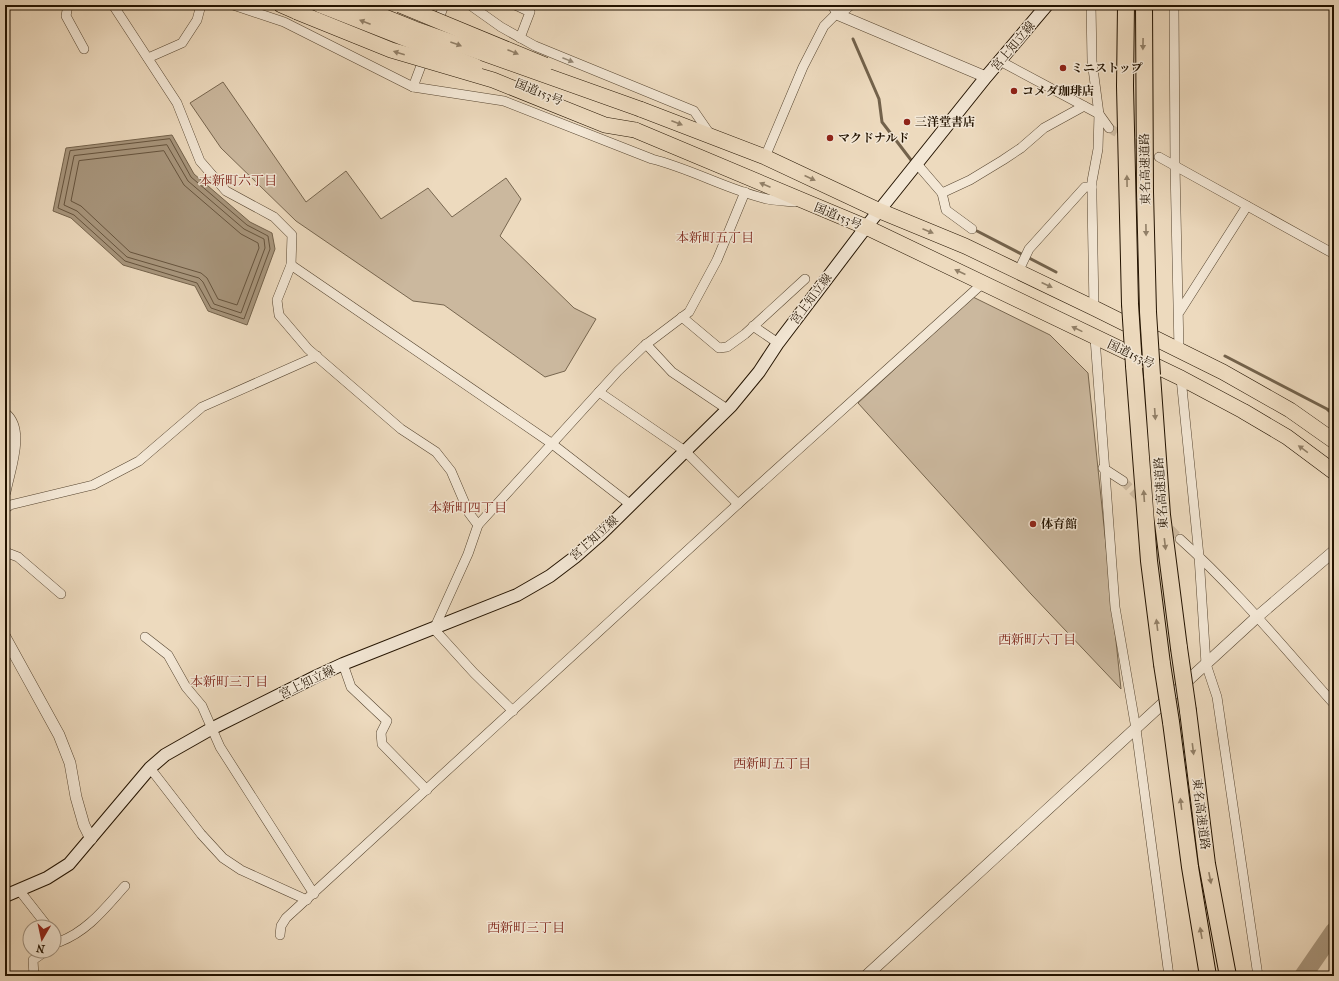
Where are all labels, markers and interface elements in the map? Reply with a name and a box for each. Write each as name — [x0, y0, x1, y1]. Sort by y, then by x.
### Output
one-way arrow — [359, 19, 371, 25]
street label: 宮上知立線 — [988, 19, 1038, 73]
one-way arrow — [1140, 38, 1146, 51]
one-way arrow — [451, 41, 463, 47]
one-way arrow — [393, 50, 405, 56]
one-way arrow — [508, 50, 520, 56]
one-way arrow — [562, 57, 574, 63]
place label: ミニストップ — [1071, 61, 1143, 75]
marker: ミニストップ — [1058, 63, 1068, 73]
street label: 国道153号 — [513, 76, 565, 108]
place label: コメダ珈琲店 — [1022, 84, 1094, 98]
marker: コメダ珈琲店 — [1009, 86, 1019, 96]
place label: 三洋堂書店 — [915, 115, 975, 129]
marker: 三洋堂書店 — [902, 117, 912, 127]
one-way arrow — [671, 121, 683, 127]
place label: マクドナルド — [838, 131, 909, 145]
marker: マクドナルド — [825, 133, 835, 143]
street label: 東名高速道路 — [1137, 133, 1153, 205]
district label: 本新町六丁目 — [199, 173, 277, 188]
one-way arrow — [1124, 174, 1130, 187]
one-way arrow — [804, 175, 815, 181]
one-way arrow — [758, 182, 770, 188]
street label: 国道153号 — [812, 200, 864, 232]
one-way arrow — [1143, 224, 1149, 237]
one-way arrow — [923, 228, 934, 234]
district label: 本新町五丁目 — [676, 230, 754, 245]
one-way arrow — [955, 269, 966, 275]
street label: 宮上知立線 — [787, 271, 835, 327]
one-way arrow — [1041, 282, 1052, 288]
one-way arrow — [1071, 326, 1083, 332]
street label: 国道153号 — [1105, 337, 1157, 371]
one-way arrow — [1152, 408, 1159, 420]
one-way arrow — [1297, 445, 1308, 453]
street label: 東名高速道路 — [1152, 457, 1170, 529]
one-way arrow — [1141, 490, 1148, 502]
district label: 本新町四丁目 — [429, 500, 507, 515]
street label: 宮上知立線 — [567, 513, 621, 563]
place label: 体育館 — [1041, 517, 1077, 531]
marker: 体育館 — [1028, 519, 1038, 529]
one-way arrow — [1162, 538, 1168, 550]
one-way arrow — [1154, 619, 1161, 631]
district label: 西新町六丁目 — [998, 632, 1076, 647]
street label: 宮上知立線 — [277, 663, 337, 701]
district label: 本新町三丁目 — [190, 674, 268, 689]
one-way arrow — [1190, 743, 1196, 755]
district label: 西新町五丁目 — [733, 756, 811, 771]
street label: 東名高速道路 — [1190, 777, 1212, 851]
one-way arrow — [1178, 798, 1185, 810]
one-way arrow — [1207, 872, 1213, 884]
north arrow — [22, 919, 62, 959]
district label: 西新町三丁目 — [487, 920, 565, 935]
one-way arrow — [1198, 927, 1204, 939]
text: N — [35, 941, 46, 955]

